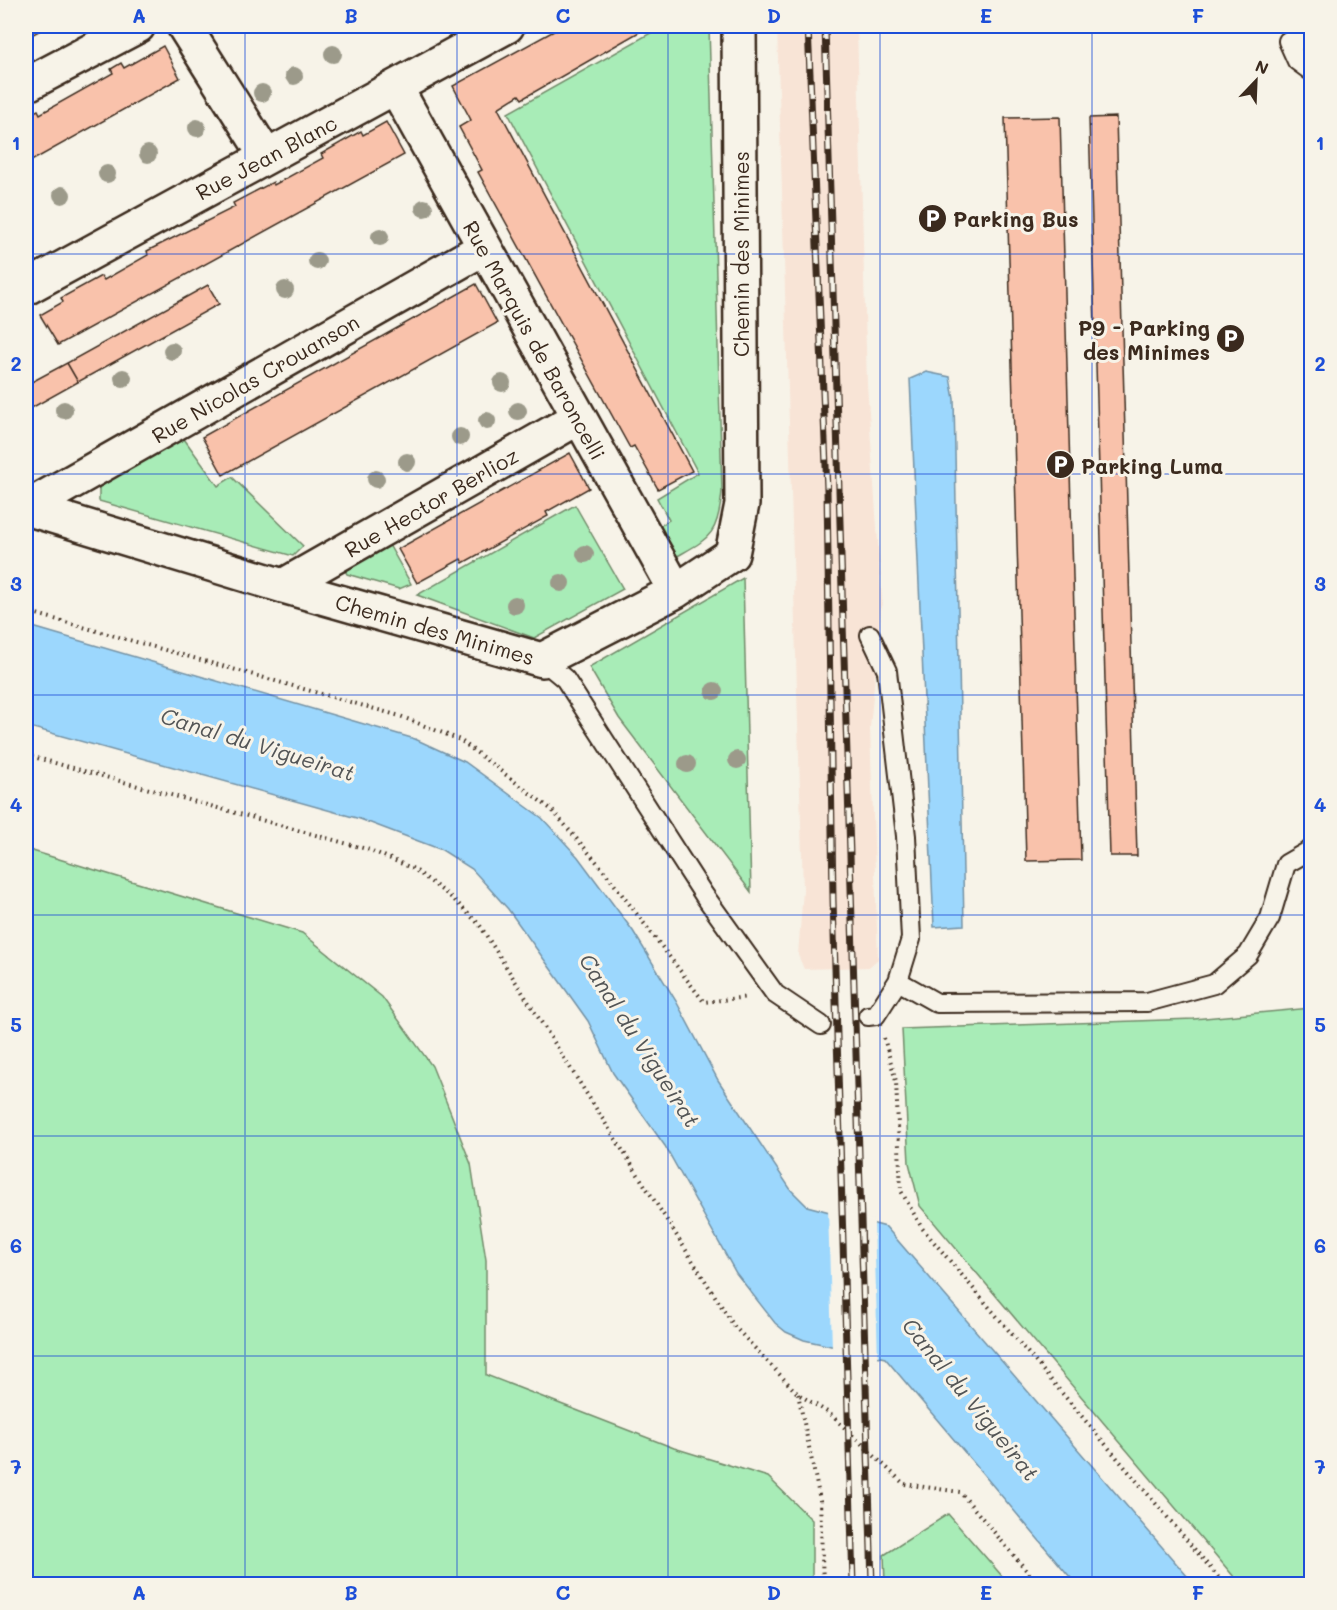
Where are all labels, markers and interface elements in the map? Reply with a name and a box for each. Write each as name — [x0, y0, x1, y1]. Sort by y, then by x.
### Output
text: A — [132, 2, 146, 28]
text: B — [344, 2, 358, 28]
text: C — [556, 2, 571, 28]
text: D — [767, 2, 781, 28]
text: E — [980, 2, 992, 28]
text: F — [1192, 2, 1205, 28]
north arrow — [1226, 51, 1286, 111]
text: N — [1252, 55, 1272, 79]
street label: Rue Jean Blanc — [191, 108, 341, 206]
text: 1 — [12, 129, 20, 155]
text: 1 — [1316, 129, 1324, 155]
street label: Chemin des Minimes — [727, 151, 754, 357]
parking icon: Parking Bus — [916, 202, 948, 234]
place label: Parking Bus — [953, 205, 1079, 232]
street label: Rue Marquis de Baroncelli — [458, 216, 612, 464]
street label: Rue Nicolas Crouanson — [146, 308, 364, 448]
place label: P9 - Parking des Minimes — [1078, 314, 1210, 365]
parking icon: P9 - Parking des Minimes — [1215, 323, 1247, 355]
text: 2 — [10, 350, 22, 376]
text: 2 — [1314, 350, 1326, 376]
street label: Rue Hector Berlioz — [339, 441, 523, 563]
parking icon: Parking Luma — [1044, 449, 1076, 481]
place label: Parking Luma — [1081, 452, 1224, 479]
text: 3 — [10, 570, 22, 596]
text: 3 — [1314, 570, 1326, 596]
street label: Chemin des Minimes — [332, 588, 538, 670]
water label: Canal du Vigueirat — [157, 701, 359, 787]
text: 4 — [10, 791, 23, 817]
text: 4 — [1314, 791, 1327, 817]
water label: Canal du Vigueirat — [573, 947, 707, 1133]
text: 5 — [10, 1011, 22, 1037]
text: 5 — [1314, 1011, 1326, 1037]
text: 6 — [10, 1232, 22, 1258]
text: 6 — [1314, 1232, 1326, 1258]
water label: Canal du Vigueirat — [896, 1311, 1046, 1487]
text: 7 — [10, 1453, 22, 1479]
text: 7 — [1314, 1453, 1326, 1479]
text: A — [132, 1579, 146, 1605]
text: B — [344, 1579, 358, 1605]
text: C — [556, 1579, 571, 1605]
text: D — [767, 1579, 781, 1605]
text: E — [980, 1579, 992, 1605]
text: F — [1192, 1579, 1205, 1605]

